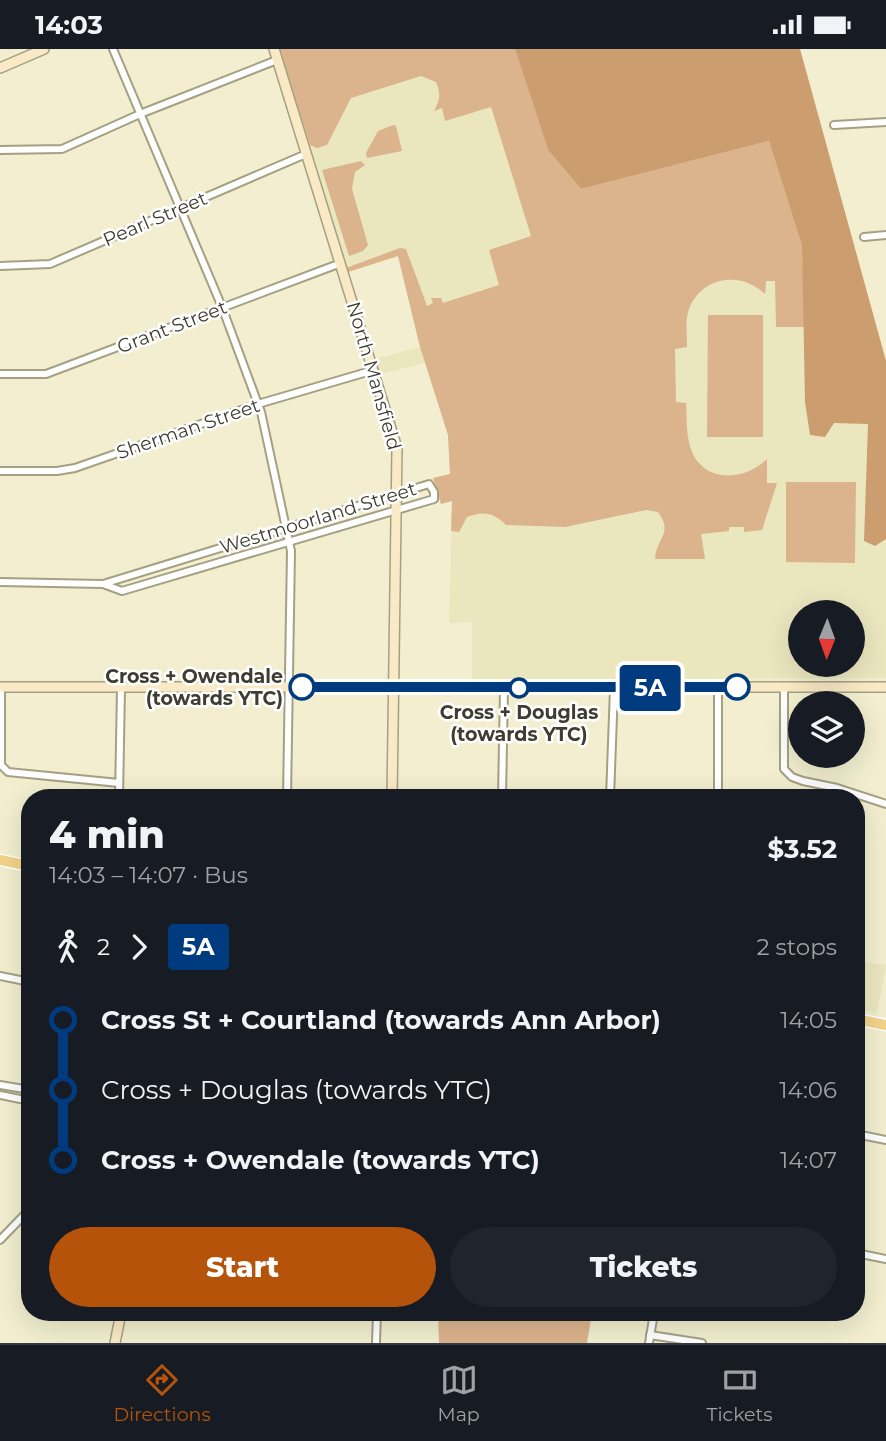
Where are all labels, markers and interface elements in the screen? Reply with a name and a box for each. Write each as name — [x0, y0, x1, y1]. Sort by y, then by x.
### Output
text: 14:03 — [35, 9, 103, 41]
street label: Pearl Street — [100, 187, 211, 251]
street label: Grant Street — [114, 295, 230, 358]
street label: North Mansfield — [342, 299, 406, 453]
street label: Sherman Street — [113, 394, 263, 464]
street label: Westmoorland Street — [217, 477, 419, 559]
north arrow — [788, 600, 864, 677]
map controls — [788, 600, 865, 768]
place label: Cross + Owendale (towards YTC) — [105, 665, 283, 710]
line badge: 5A — [618, 665, 682, 711]
text: 5A — [634, 673, 666, 702]
marker: Cross + Owendale (towards YTC) — [289, 674, 315, 700]
unlabelled marker — [724, 674, 750, 700]
marker: Cross + Douglas (towards YTC) — [509, 678, 529, 698]
button: layers — [788, 691, 865, 768]
place label: Cross + Douglas (towards YTC) — [440, 701, 598, 746]
text: 4 min — [49, 811, 165, 858]
text: $3.52 — [768, 833, 837, 865]
text: 14:03 – 14:07 · Bus — [49, 861, 248, 889]
icon: walk — [49, 928, 87, 966]
icon: forward — [120, 928, 158, 966]
text: 5A — [182, 932, 215, 961]
text: 2 — [97, 933, 110, 961]
text: 2 stops — [757, 933, 837, 961]
text: Cross St + Courtland (towards Ann Arbor) — [101, 1004, 661, 1036]
text: 14:05 — [780, 1006, 837, 1034]
text: Cross + Douglas (towards YTC) — [101, 1074, 492, 1106]
text: 14:06 — [779, 1076, 837, 1104]
text: Cross + Owendale (towards YTC) — [101, 1144, 540, 1176]
text: 14:07 — [780, 1146, 837, 1174]
button: Start — [49, 1227, 436, 1307]
button: Tickets — [450, 1227, 837, 1307]
tab: Directions — [113, 1361, 211, 1426]
tab: Map — [438, 1361, 480, 1426]
tab: Tickets — [707, 1361, 773, 1426]

